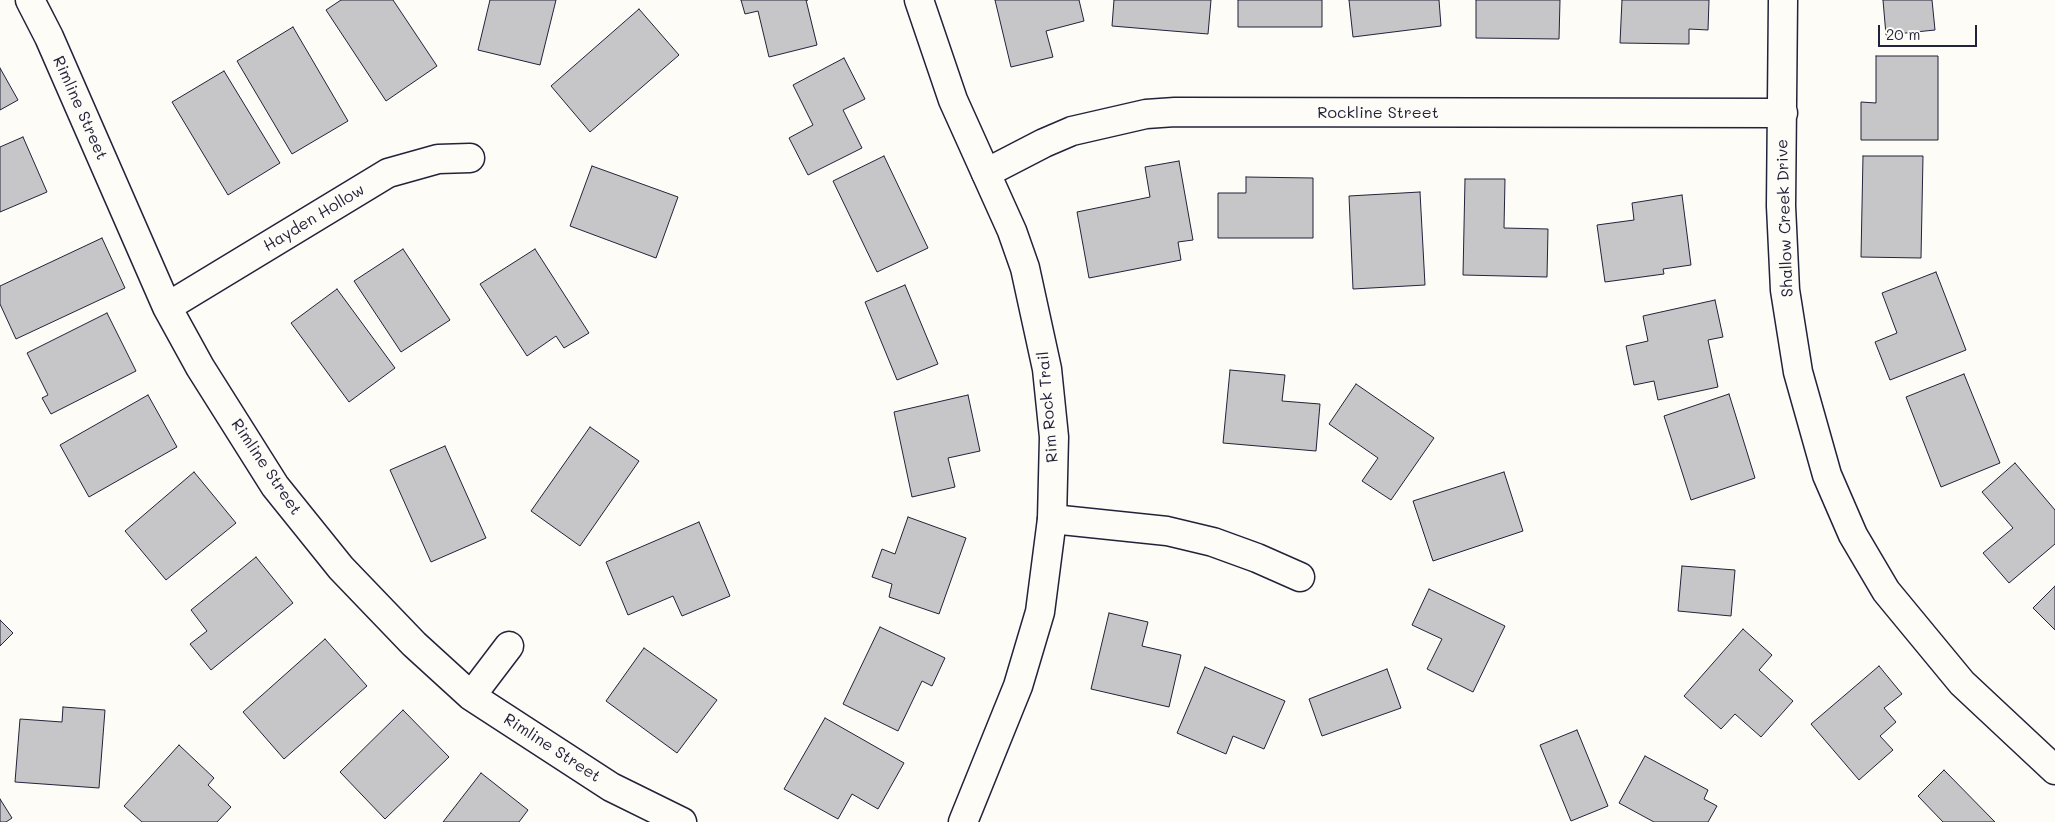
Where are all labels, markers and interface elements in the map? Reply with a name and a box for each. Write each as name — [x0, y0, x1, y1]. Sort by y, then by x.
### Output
scale bar — [1880, 15, 1979, 47]
text: 20 m — [1886, 24, 1920, 44]
street label: Rimline Street — [49, 53, 111, 163]
street label: Rockline Street — [1317, 103, 1439, 123]
street label: Shallow Creek Drive — [1773, 139, 1797, 297]
street label: Hayden Hollow — [260, 180, 368, 256]
street label: Rim Rock Trail — [1034, 351, 1062, 463]
street label: Rimline Street — [227, 415, 305, 519]
street label: Rimline Street — [500, 710, 604, 786]

